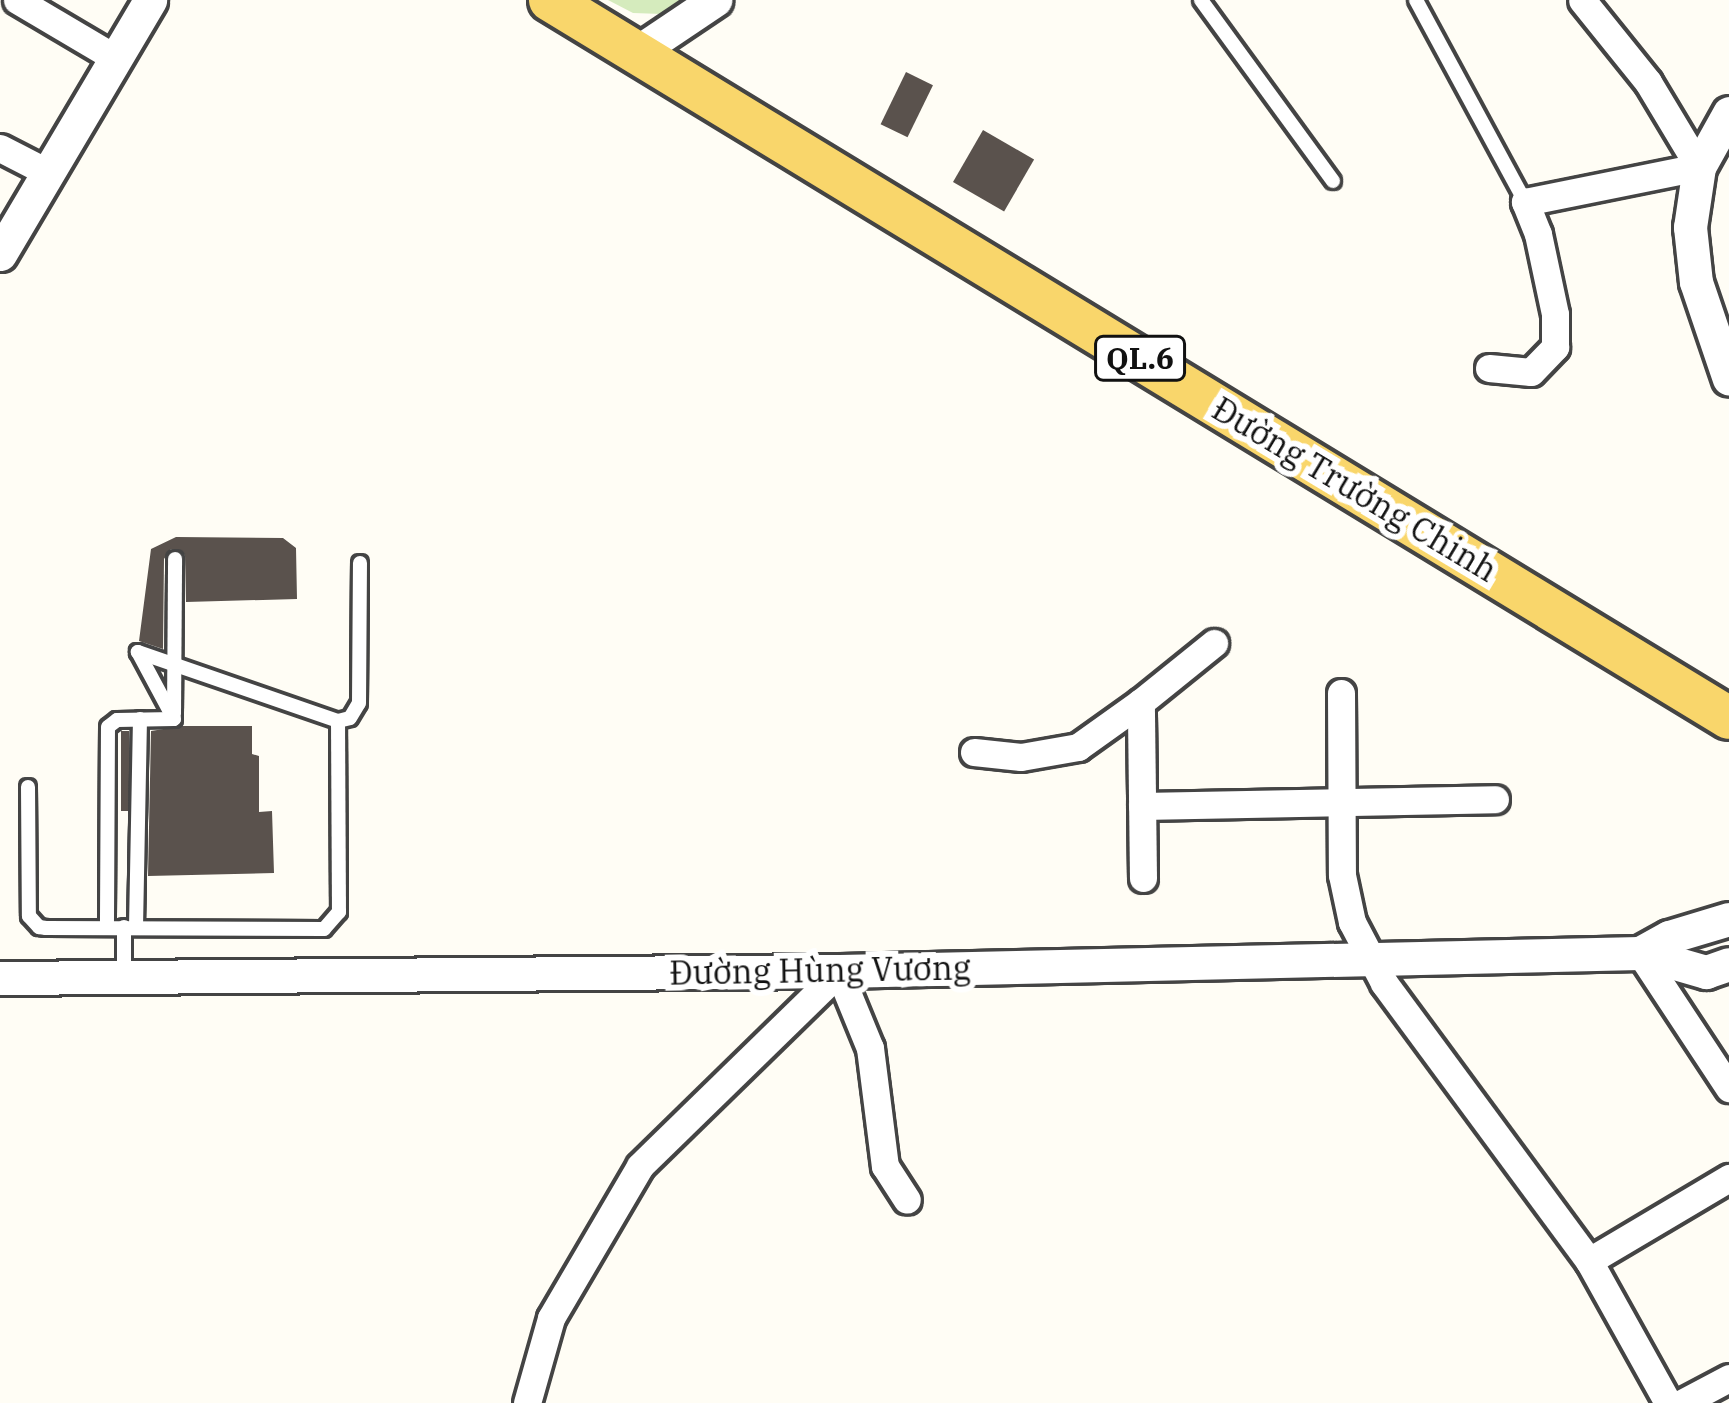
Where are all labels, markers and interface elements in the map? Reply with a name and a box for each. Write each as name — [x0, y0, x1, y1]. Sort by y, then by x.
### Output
road number: QL.6 — [1092, 334, 1188, 382]
street label: Đường Trường Chinh — [1205, 388, 1505, 590]
street label: Đường Hùng Vương — [669, 948, 971, 992]

